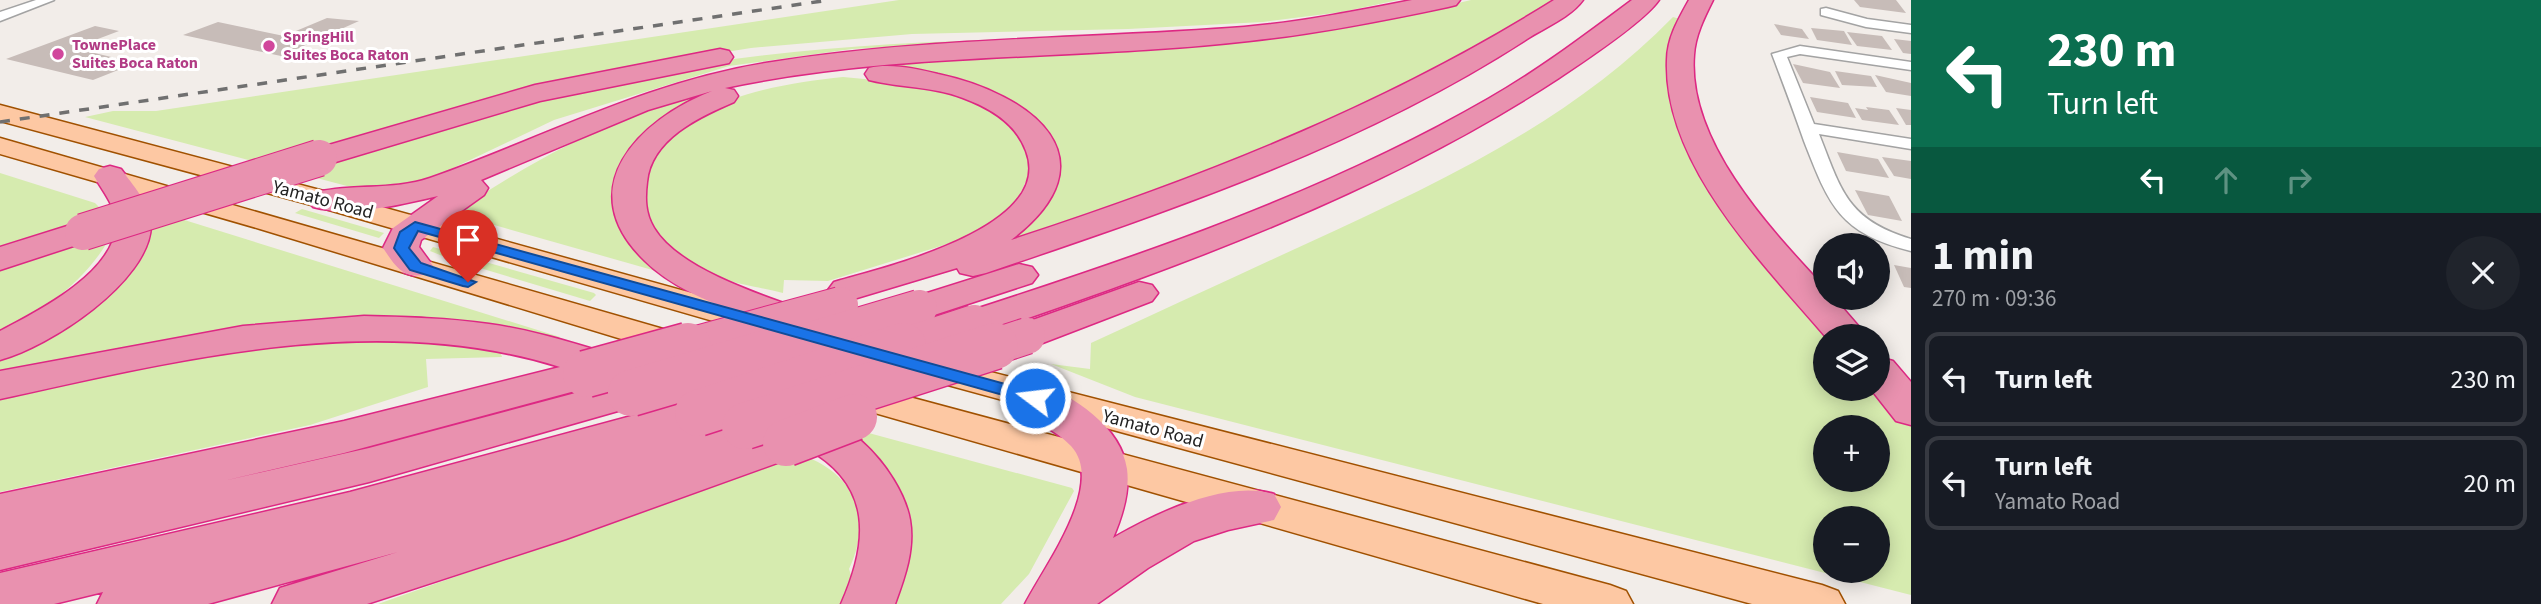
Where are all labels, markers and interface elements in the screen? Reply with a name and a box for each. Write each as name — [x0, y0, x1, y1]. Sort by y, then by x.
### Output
text: 230 m — [2047, 16, 2176, 86]
place label: SpringHill Suites Boca Raton — [283, 26, 409, 66]
icon: left — [1932, 28, 2023, 119]
place label: TownePlace Suites Boca Raton — [72, 34, 198, 74]
marker: SpringHill Suites Boca Raton — [261, 38, 277, 54]
marker: TownePlace Suites Boca Raton — [50, 46, 66, 62]
text: Turn left — [2047, 81, 2158, 127]
icon: left — [2134, 161, 2172, 199]
icon: ahead — [2207, 161, 2245, 199]
icon: right — [2280, 161, 2318, 199]
street label: Yamato Road — [269, 173, 376, 226]
pin — [438, 210, 498, 282]
icon: arrive — [449, 221, 487, 259]
text: 1 min — [1932, 226, 2034, 286]
map controls — [1813, 233, 1890, 583]
button: sound — [1813, 233, 1890, 310]
button: close — [2446, 236, 2520, 310]
text: 270 m · 09:36 — [1932, 282, 2056, 315]
button: layers — [1813, 324, 1890, 401]
icon: left — [1936, 360, 1974, 398]
position arrow — [998, 361, 1072, 435]
text: Turn left — [1995, 361, 2092, 398]
text: 230 m — [2450, 361, 2516, 398]
street label: Yamato Road — [1099, 402, 1206, 455]
button: + — [1813, 415, 1890, 492]
text: Turn left — [1995, 448, 2092, 485]
icon: left — [1936, 464, 1974, 502]
text: 20 m — [2463, 465, 2516, 502]
text: Yamato Road — [1995, 485, 2120, 518]
button: − — [1813, 506, 1890, 583]

